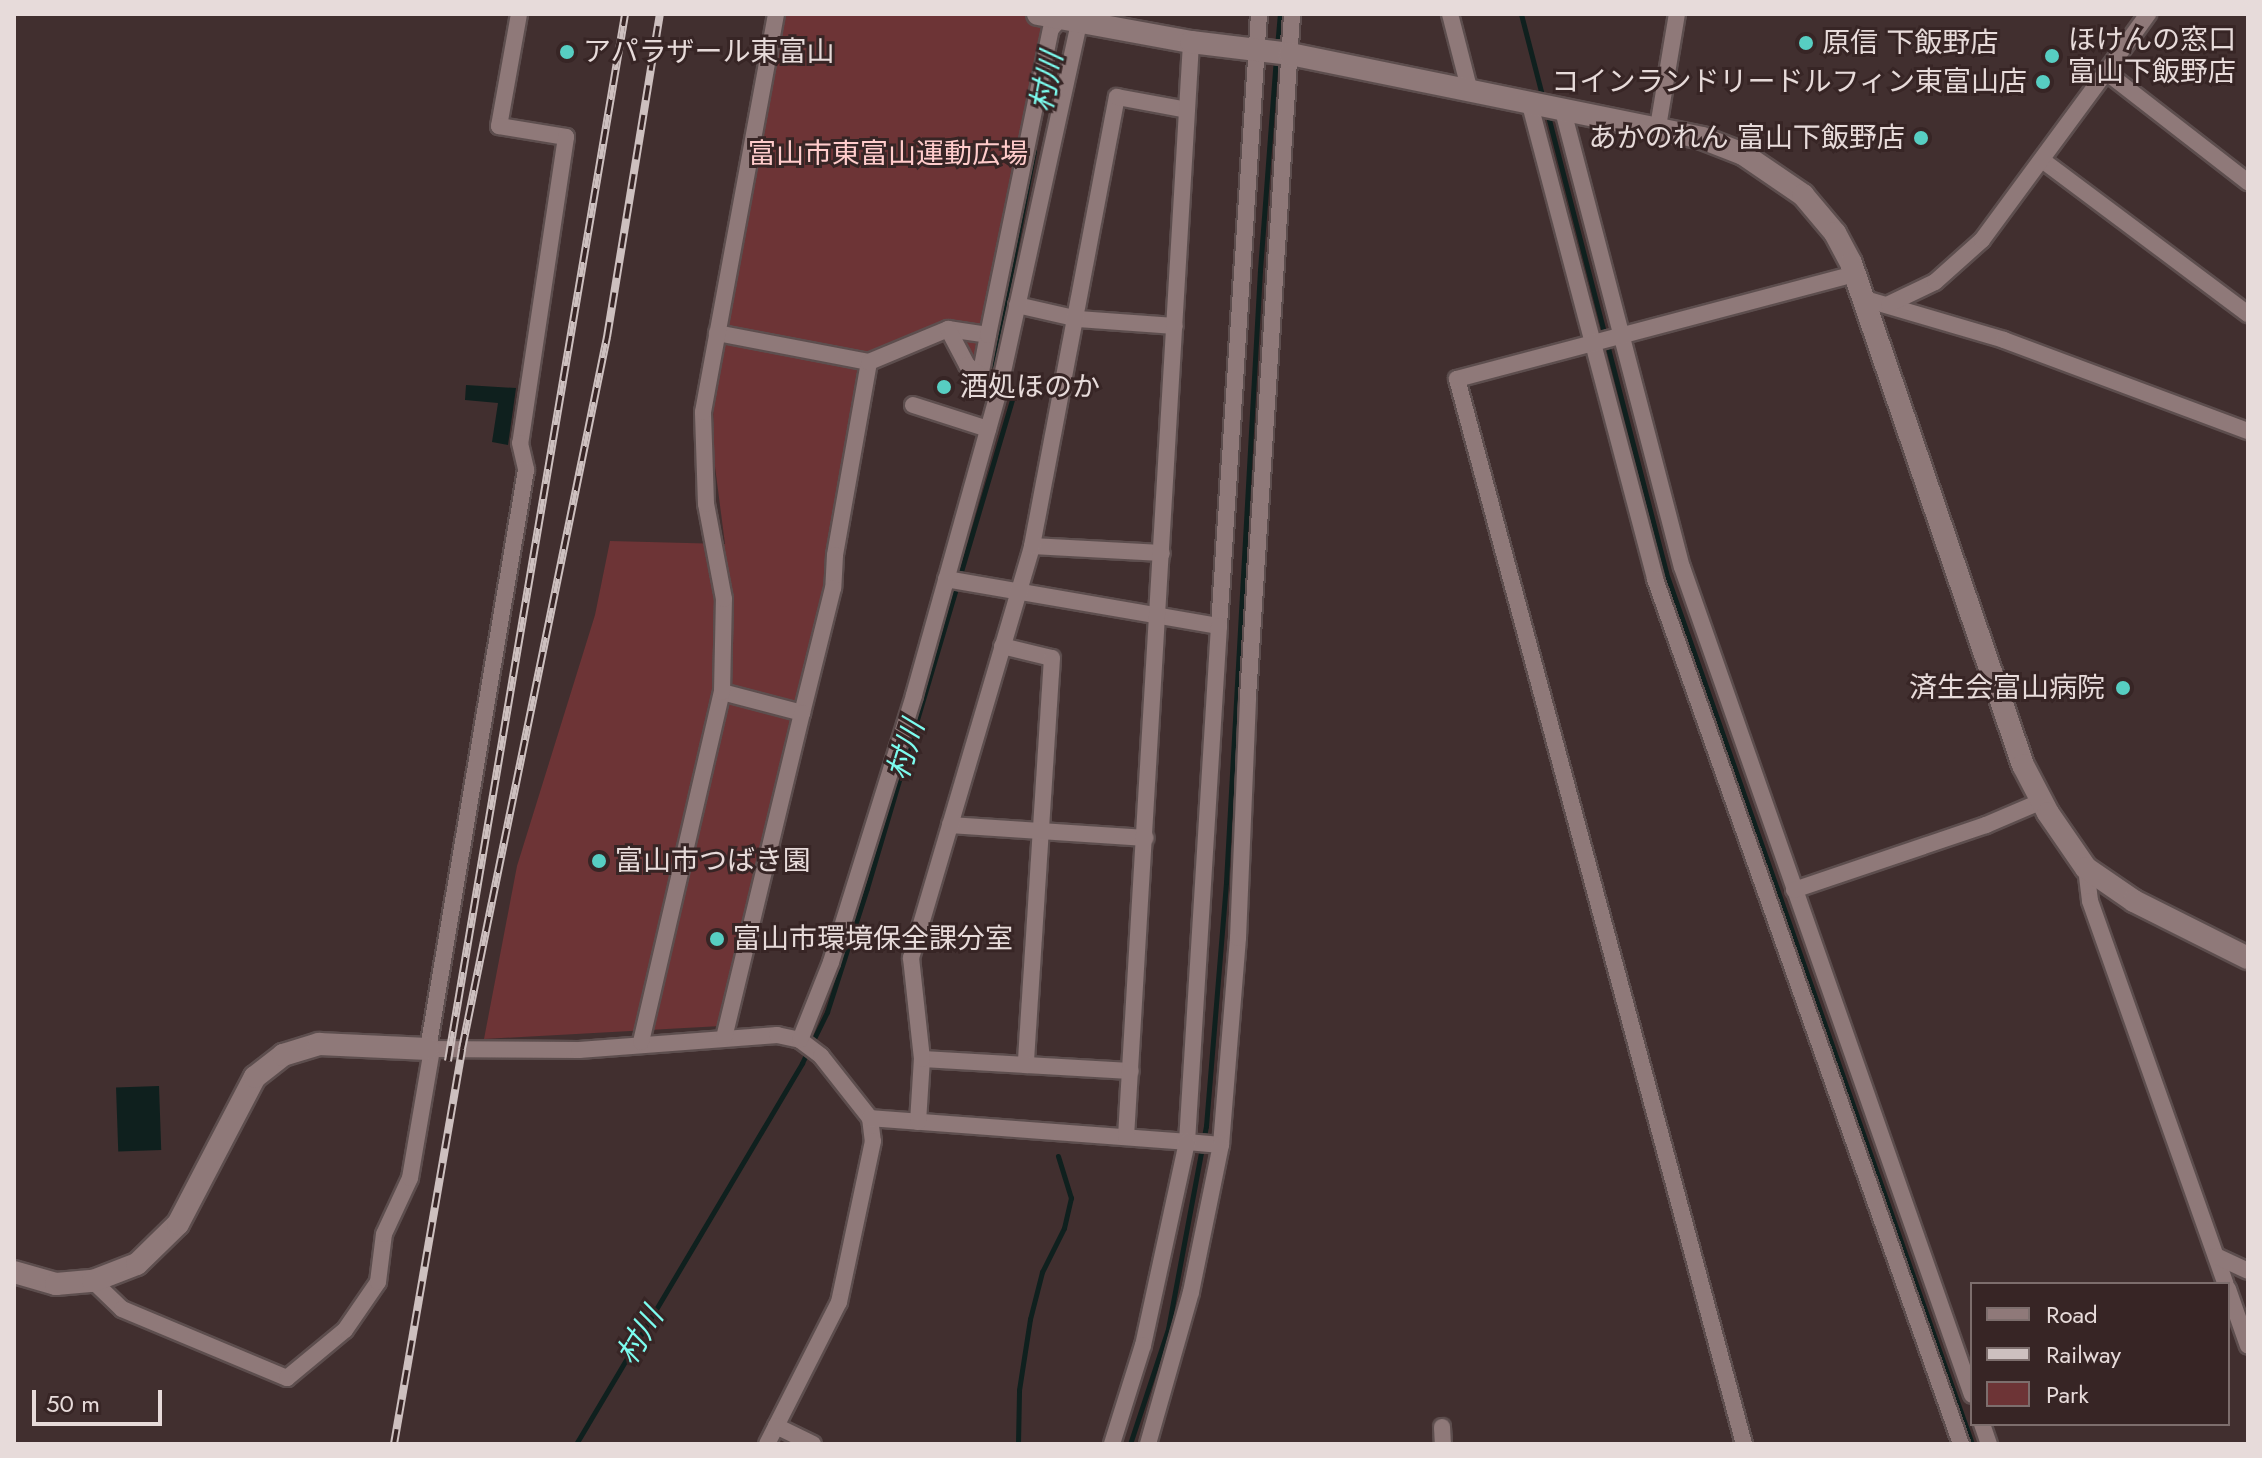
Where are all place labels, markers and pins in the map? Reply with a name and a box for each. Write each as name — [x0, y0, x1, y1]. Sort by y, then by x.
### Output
place label: ほけんの窓口 富山下飯野店 — [2068, 23, 2236, 89]
place label: 原信 下飯野店 — [1822, 26, 1998, 60]
marker: 原信 下飯野店 — [1797, 34, 1815, 52]
place label: アパラザール東富山 — [583, 35, 835, 69]
marker: アパラザール東富山 — [558, 43, 576, 61]
marker: ほけんの窓口 富山下飯野店 — [2043, 47, 2061, 65]
place label: コインランドリードルフィン東富山店 — [1551, 65, 2027, 99]
marker: コインランドリードルフィン東富山店 — [2034, 73, 2052, 91]
place label: あかのれん 富山下飯野店 — [1589, 121, 1905, 155]
marker: あかのれん 富山下飯野店 — [1912, 129, 1930, 147]
place label: 酒処ほのか — [960, 370, 1100, 404]
marker: 酒処ほのか — [935, 378, 953, 396]
place label: 済生会富山病院 — [1909, 671, 2105, 705]
marker: 済生会富山病院 — [2112, 677, 2134, 699]
place label: 富山市つばき園 — [615, 844, 811, 878]
marker: 富山市つばき園 — [590, 852, 608, 870]
place label: 富山市環境保全課分室 — [733, 922, 1013, 956]
marker: 富山市環境保全課分室 — [708, 930, 726, 948]

